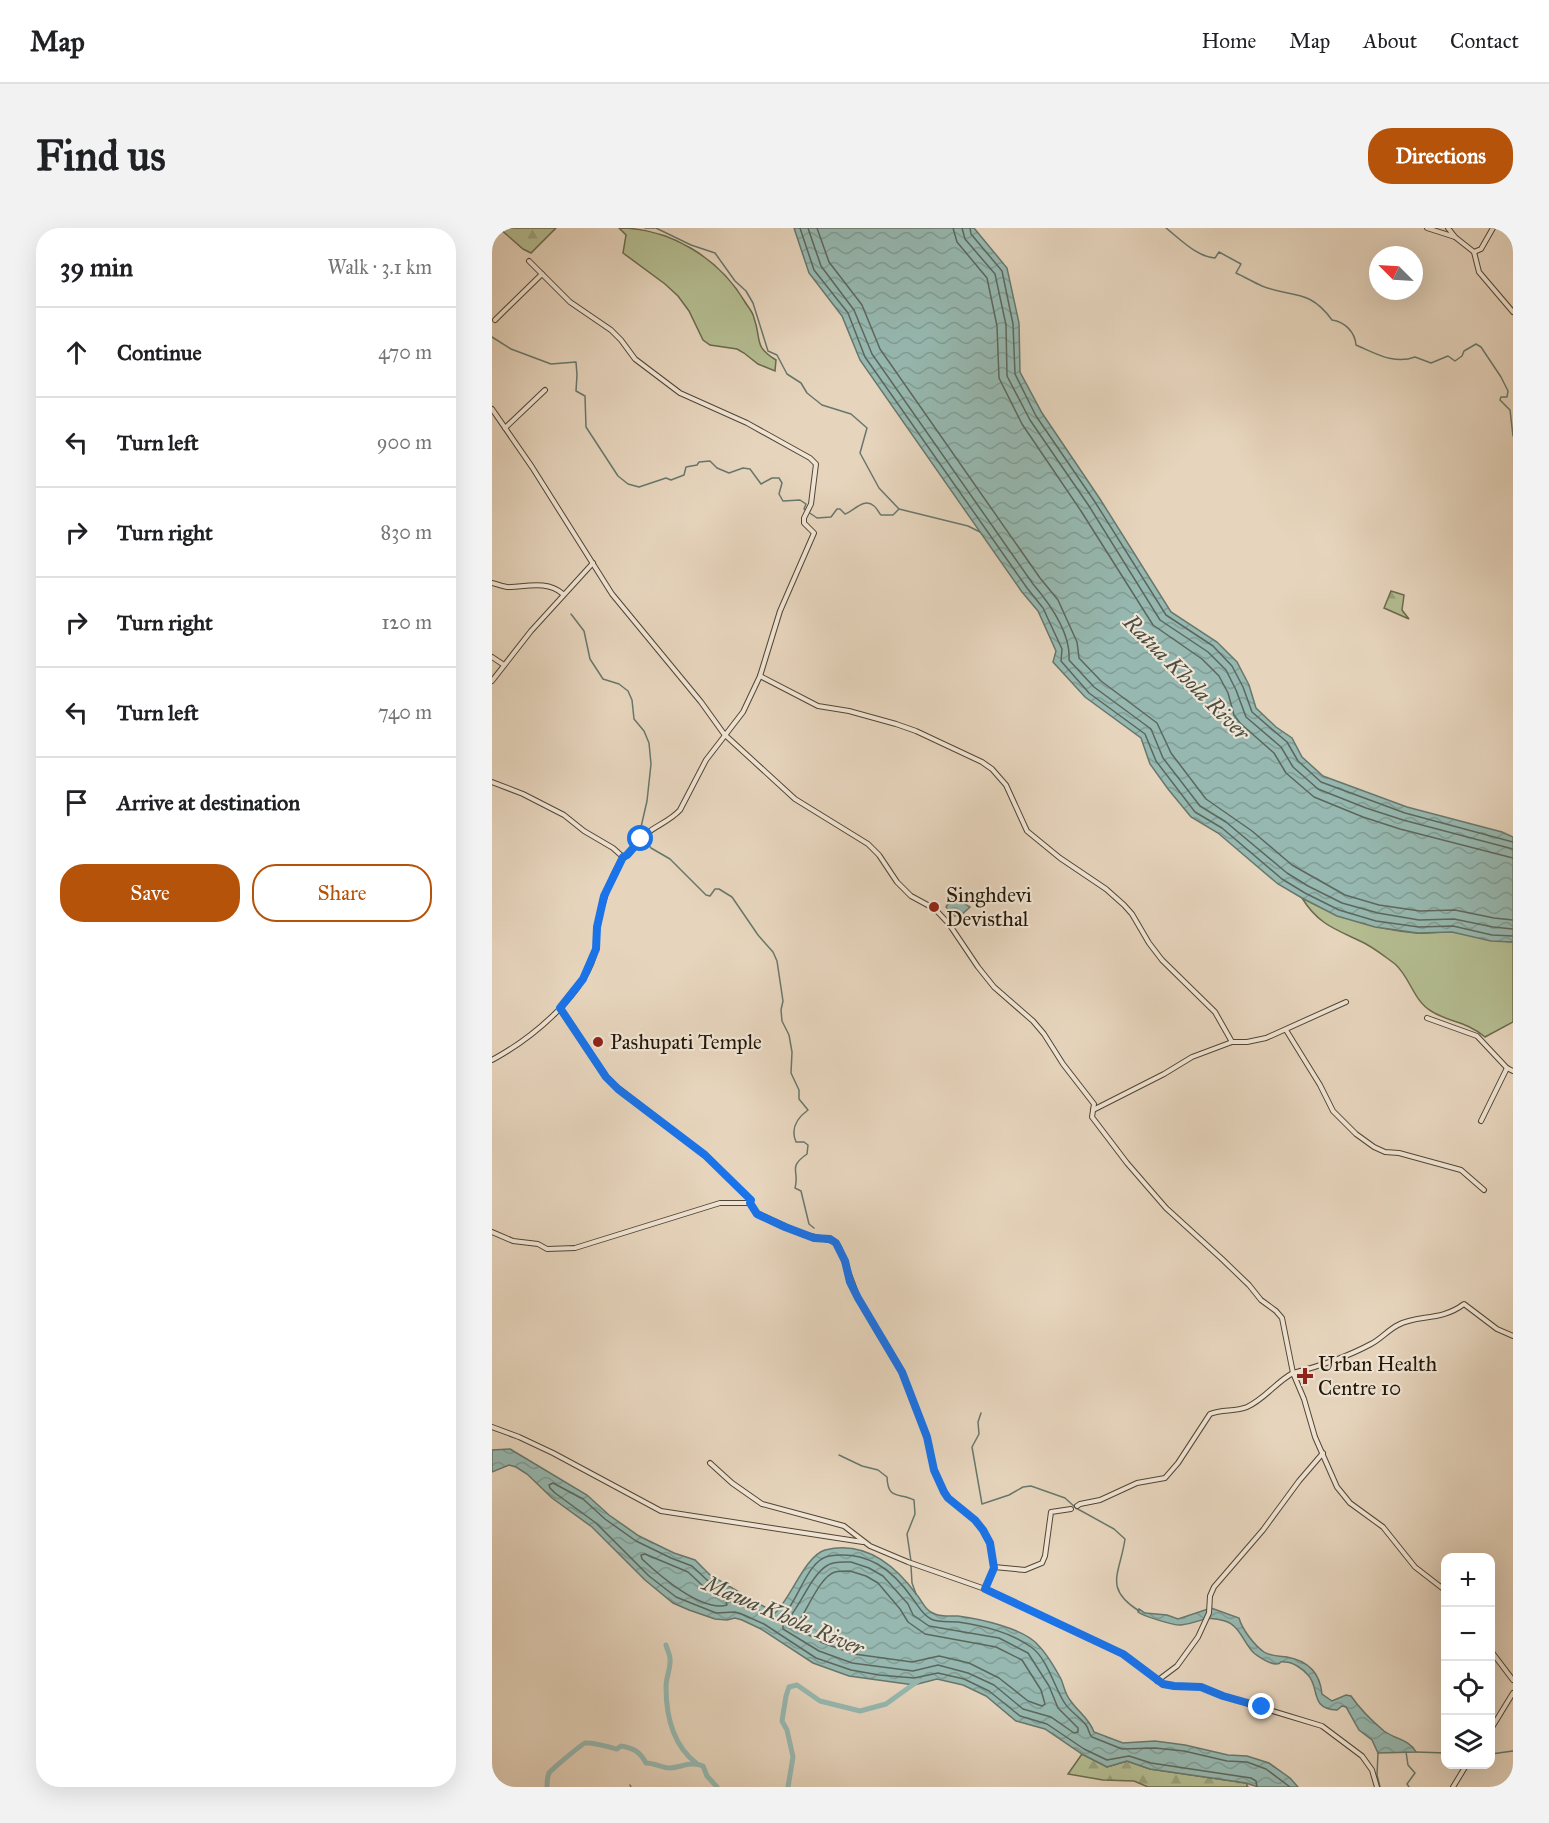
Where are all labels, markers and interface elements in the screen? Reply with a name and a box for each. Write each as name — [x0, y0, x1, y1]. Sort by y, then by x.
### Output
text: Map — [30, 24, 85, 59]
text: Home — [1201, 28, 1256, 54]
text: Map — [1289, 28, 1330, 54]
text: About — [1363, 28, 1417, 54]
text: Contact — [1450, 28, 1519, 54]
button: Directions — [1368, 128, 1513, 184]
text: Find us — [36, 130, 166, 182]
north arrow — [1369, 246, 1423, 300]
text: 39 min — [60, 251, 133, 283]
text: Walk · 3.1 km — [327, 255, 432, 279]
icon: ahead — [60, 336, 93, 369]
text: Continue — [117, 339, 202, 366]
text: 470 m — [378, 340, 432, 364]
icon: left — [60, 426, 93, 459]
text: Turn left — [117, 429, 199, 456]
text: 900 m — [377, 430, 432, 454]
icon: right — [60, 516, 93, 549]
text: Turn right — [117, 519, 213, 546]
text: 830 m — [381, 520, 432, 544]
icon: right — [60, 606, 93, 639]
water label: Ratua Khola River — [1117, 608, 1257, 747]
text: Turn right — [117, 609, 213, 636]
text: 120 m — [381, 610, 432, 634]
icon: left — [60, 696, 93, 729]
text: Turn left — [117, 699, 199, 726]
text: 740 m — [378, 700, 432, 724]
icon: arrive — [60, 786, 93, 819]
text: Arrive at destination — [117, 789, 300, 816]
route start — [627, 825, 653, 851]
button: Save — [60, 864, 240, 922]
button: Share — [252, 864, 432, 922]
place label: Singhdevi Devisthal — [946, 882, 1032, 932]
marker: Singhdevi Devisthal — [927, 900, 941, 914]
place label: Pashupati Temple — [610, 1029, 762, 1055]
marker: Pashupati Temple — [591, 1035, 605, 1049]
place label: Urban Health Centre 10 — [1318, 1351, 1437, 1401]
marker: Urban Health Centre 10 — [1296, 1367, 1314, 1385]
map controls — [1441, 1553, 1495, 1769]
button: + — [1441, 1553, 1495, 1607]
water label: Mawa Khola River — [698, 1569, 870, 1662]
button: − — [1441, 1607, 1495, 1661]
button: locate — [1441, 1661, 1495, 1715]
route end — [1248, 1693, 1274, 1719]
button: layers — [1441, 1715, 1495, 1769]

